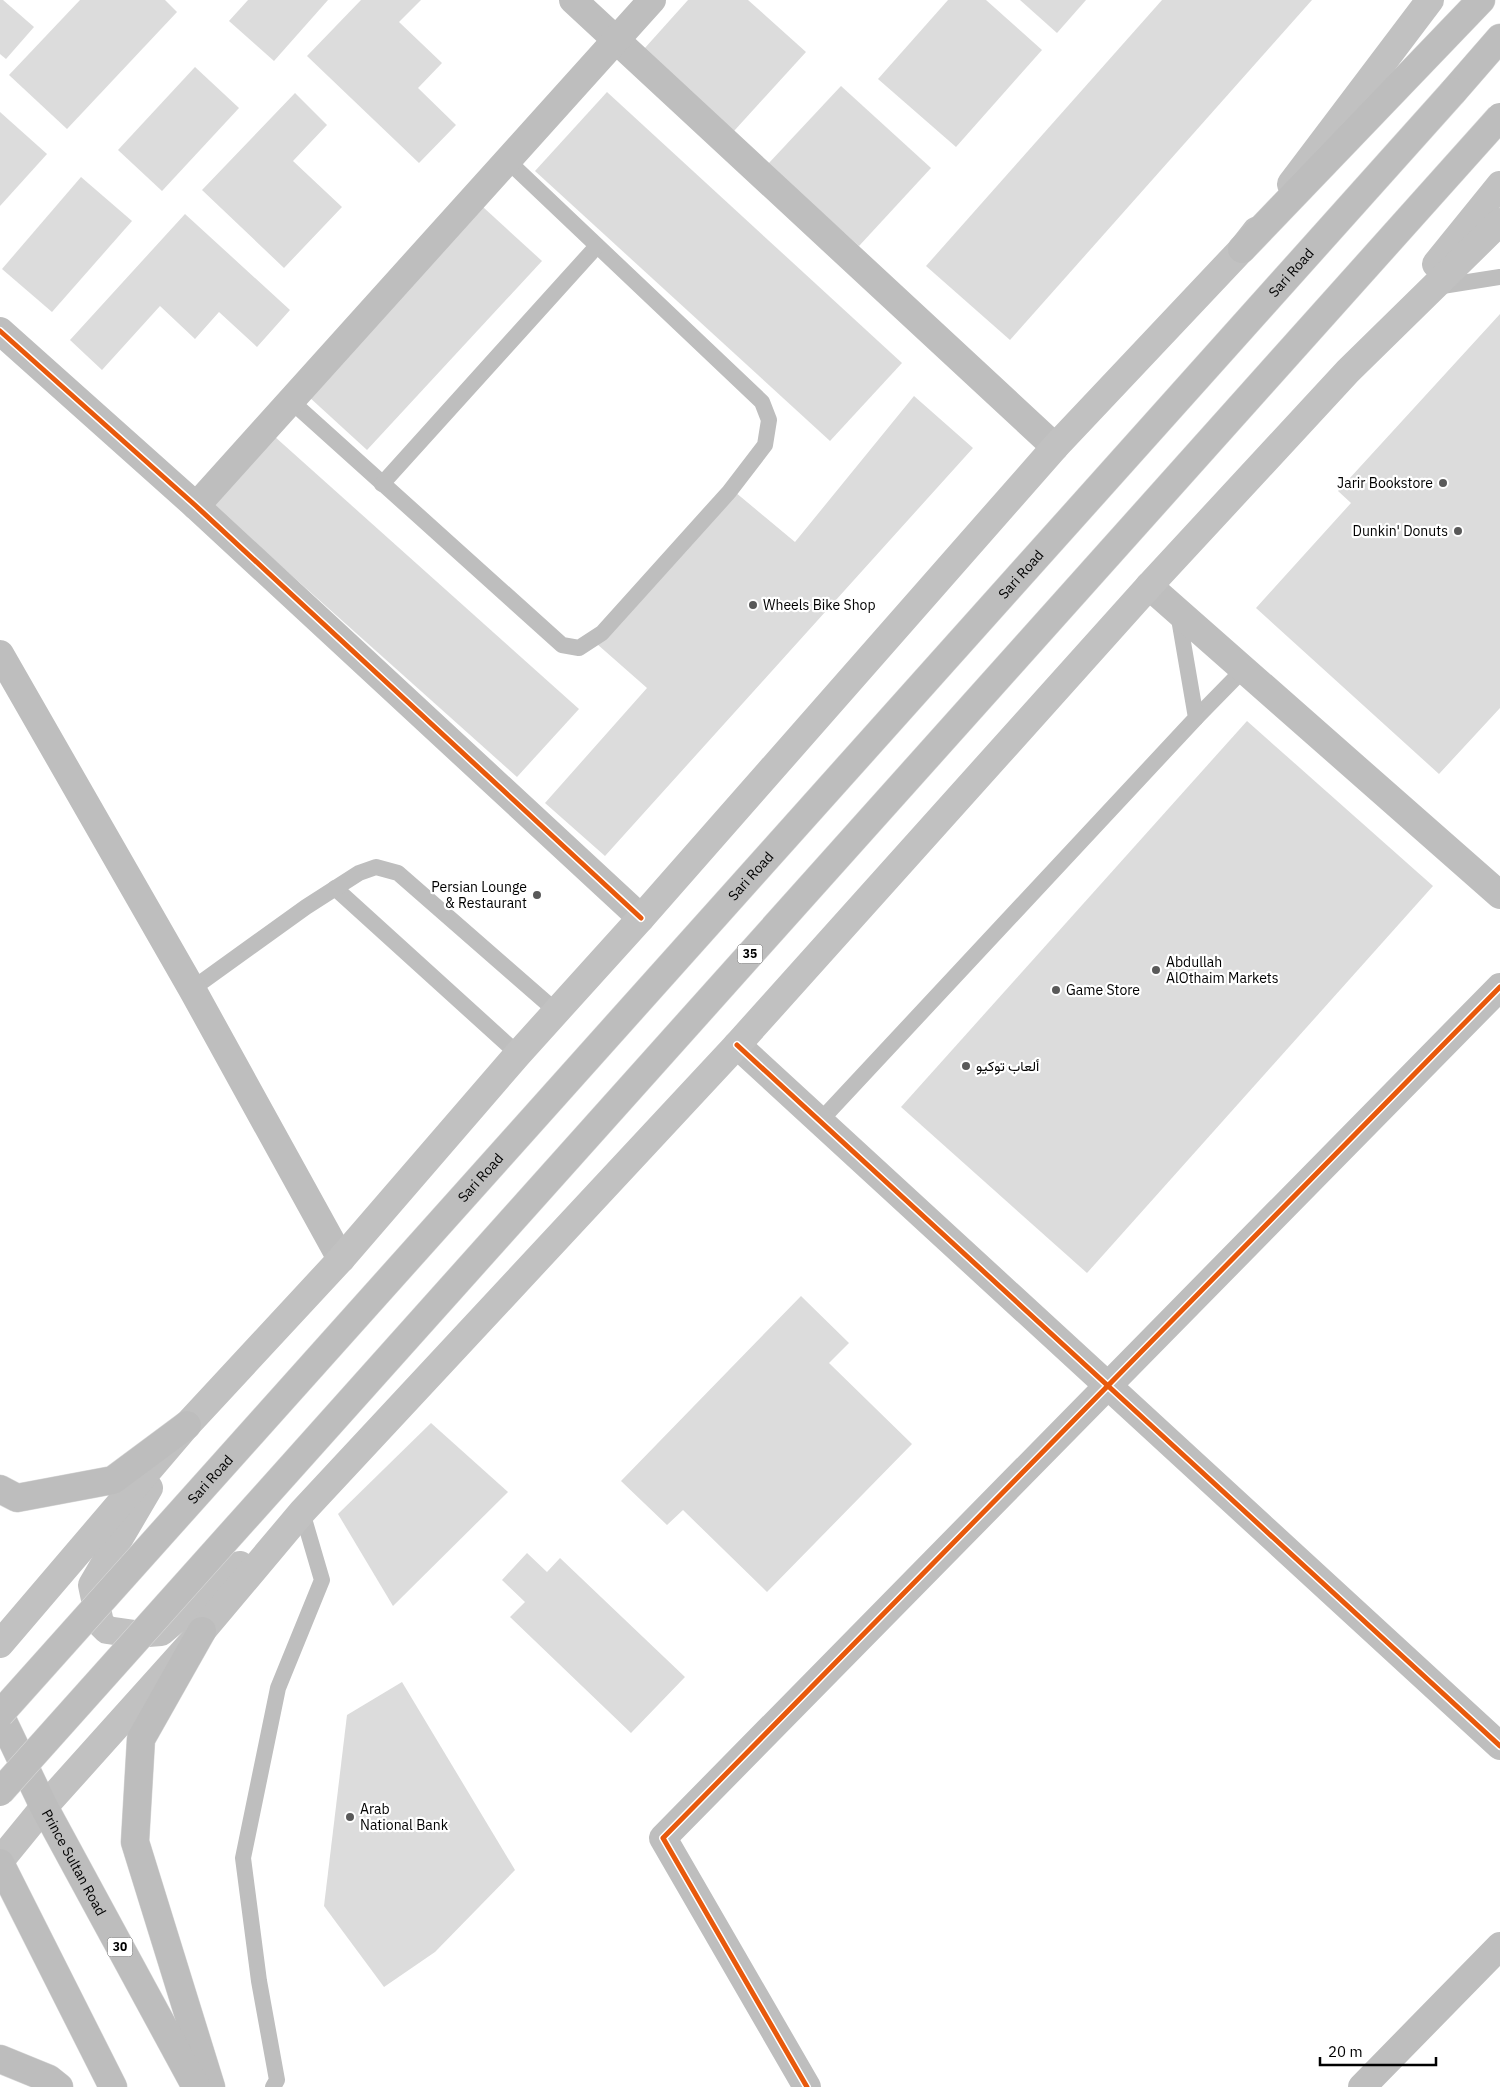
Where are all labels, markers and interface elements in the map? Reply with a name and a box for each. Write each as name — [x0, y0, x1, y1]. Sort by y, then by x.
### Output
street label: Sari Road — [1264, 244, 1318, 301]
place label: Jarir Bookstore — [1337, 474, 1433, 492]
marker: Jarir Bookstore — [1437, 477, 1449, 489]
place label: Dunkin' Donuts — [1353, 522, 1448, 540]
marker: Dunkin' Donuts — [1452, 525, 1464, 537]
street label: Sari Road — [994, 546, 1048, 603]
place label: Wheels Bike Shop — [763, 596, 876, 614]
marker: Wheels Bike Shop — [747, 599, 759, 611]
street label: Sari Road — [724, 848, 777, 904]
place label: Persian Lounge & Restaurant — [431, 878, 527, 912]
marker: Persian Lounge & Restaurant — [531, 889, 543, 901]
road number: 35 — [738, 944, 762, 964]
place label: Abdullah AlOthaim Markets — [1166, 953, 1279, 987]
marker: Abdullah AlOthaim Markets — [1150, 964, 1162, 976]
place label: Game Store — [1066, 981, 1140, 999]
marker: Game Store — [1050, 984, 1062, 996]
place label: ألعاب توكيو — [976, 1057, 1039, 1075]
marker: ألعاب توكيو — [960, 1060, 972, 1072]
street label: Sari Road — [454, 1149, 507, 1206]
street label: Sari Road — [184, 1451, 237, 1508]
place label: Arab National Bank — [360, 1800, 449, 1834]
street label: Prince Sultan Road — [38, 1806, 110, 1919]
marker: Arab National Bank — [344, 1811, 356, 1823]
road number: 30 — [108, 1938, 132, 1956]
scale bar — [1320, 2034, 1436, 2066]
text: 20 m — [1328, 2042, 1363, 2061]

